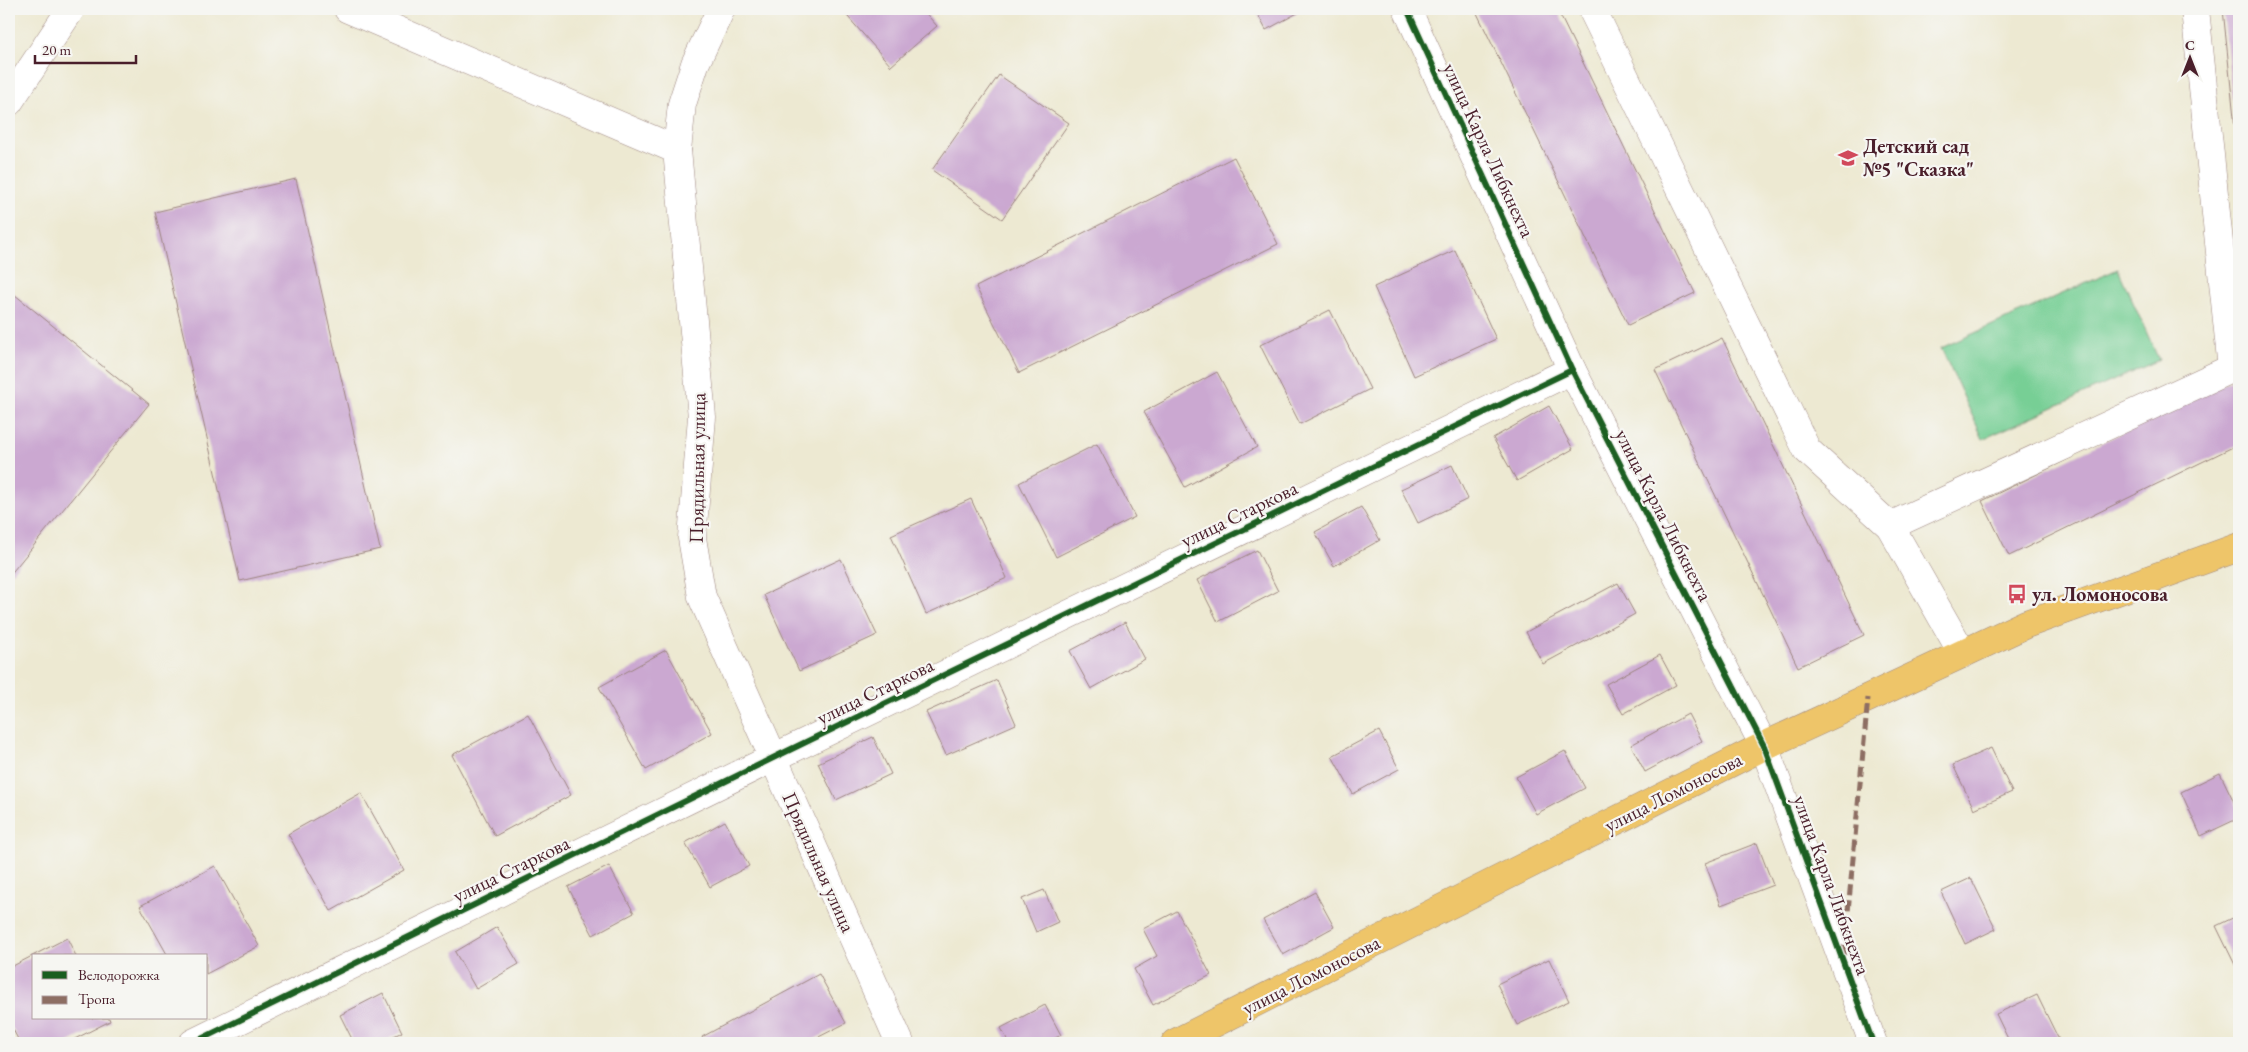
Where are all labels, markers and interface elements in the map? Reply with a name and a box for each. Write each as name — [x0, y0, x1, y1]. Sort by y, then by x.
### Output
scale bar — [35, 32, 136, 64]
north arrow — [2166, 32, 2216, 82]
text: С — [2185, 36, 2195, 54]
text: 20 m — [42, 40, 71, 59]
street label: улица Карла Либкнехта — [1437, 58, 1541, 242]
place label: Детский сад №5 "Сказка" — [1863, 133, 1974, 182]
school or university icon: Детский сад №5 "Сказка" — [1837, 147, 1859, 169]
street label: Прядильная улица — [683, 392, 711, 544]
street label: улица Карла Либкнехта — [1609, 425, 1719, 606]
street label: улица Старкова — [1176, 474, 1302, 554]
place label: ул. Ломоносова — [2032, 581, 2168, 607]
bus stop icon: ул. Ломоносова — [2006, 583, 2028, 605]
street label: улица Старкова — [812, 651, 938, 731]
street label: улица Ломоносова — [1600, 746, 1746, 838]
street label: Прядильная улица — [776, 788, 862, 936]
street label: улица Карла Либкнехта — [1787, 791, 1877, 979]
street label: улица Старкова — [448, 829, 574, 909]
street label: улица Ломоносова — [1238, 929, 1384, 1021]
legend — [32, 954, 208, 1020]
text: Велодорожка — [78, 965, 159, 984]
text: Тропа — [78, 989, 115, 1008]

